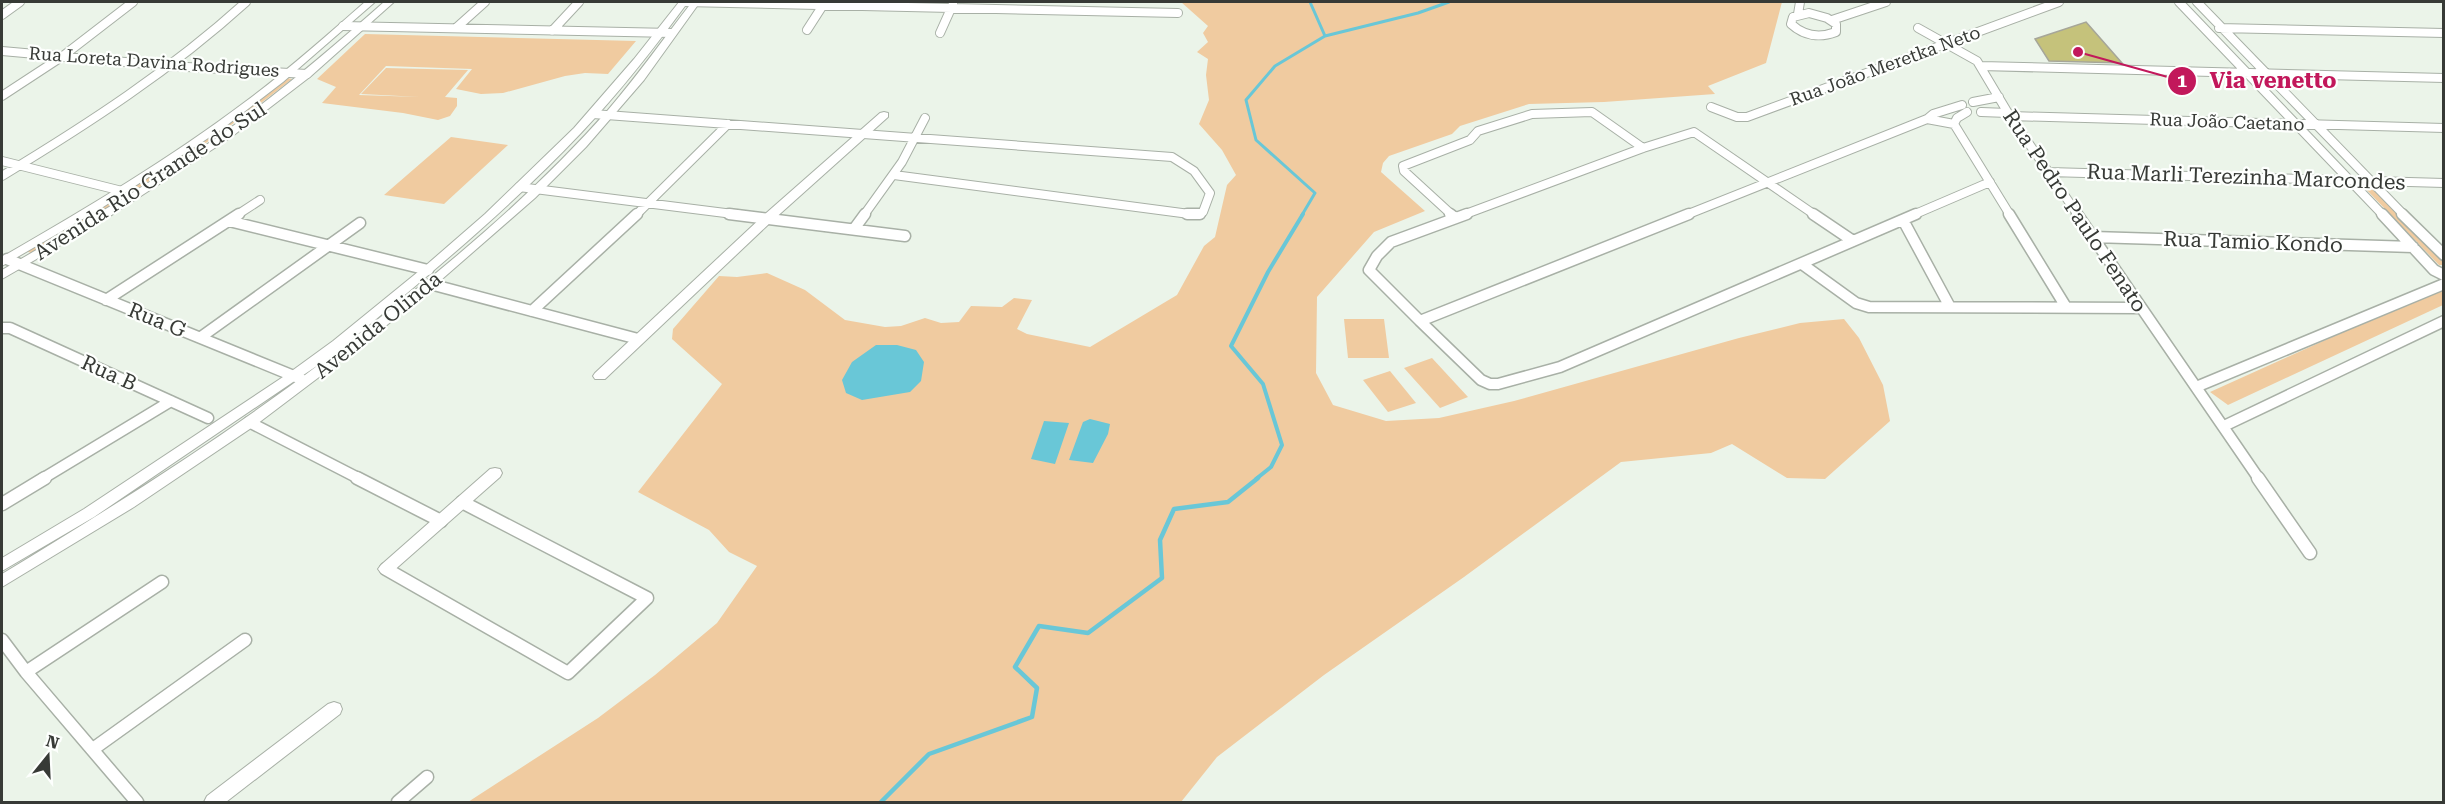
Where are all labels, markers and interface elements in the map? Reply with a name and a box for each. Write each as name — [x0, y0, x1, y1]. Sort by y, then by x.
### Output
street label: Rua João Meretka Neto — [1787, 21, 1983, 110]
street label: Rua Loreta Davina Rodrigues — [28, 42, 280, 81]
callout: Via venetto — [2167, 61, 2348, 101]
text: Via venetto — [2209, 68, 2337, 93]
text: 1 — [2177, 70, 2187, 91]
street label: Avenida Rio Grande do Sul — [30, 97, 271, 265]
street label: Rua Pedro Paulo Fenato — [1998, 105, 2152, 317]
street label: Rua João Caetano — [2149, 108, 2305, 135]
street label: Rua Marli Terezinha Marcondes — [2086, 159, 2406, 195]
street label: Rua Tamio Kondo — [2163, 227, 2343, 257]
street label: Avenida Olinda — [310, 266, 447, 383]
street label: Rua G — [125, 298, 189, 342]
street label: Rua B — [78, 350, 140, 396]
north arrow — [18, 726, 78, 786]
text: N — [44, 731, 61, 753]

